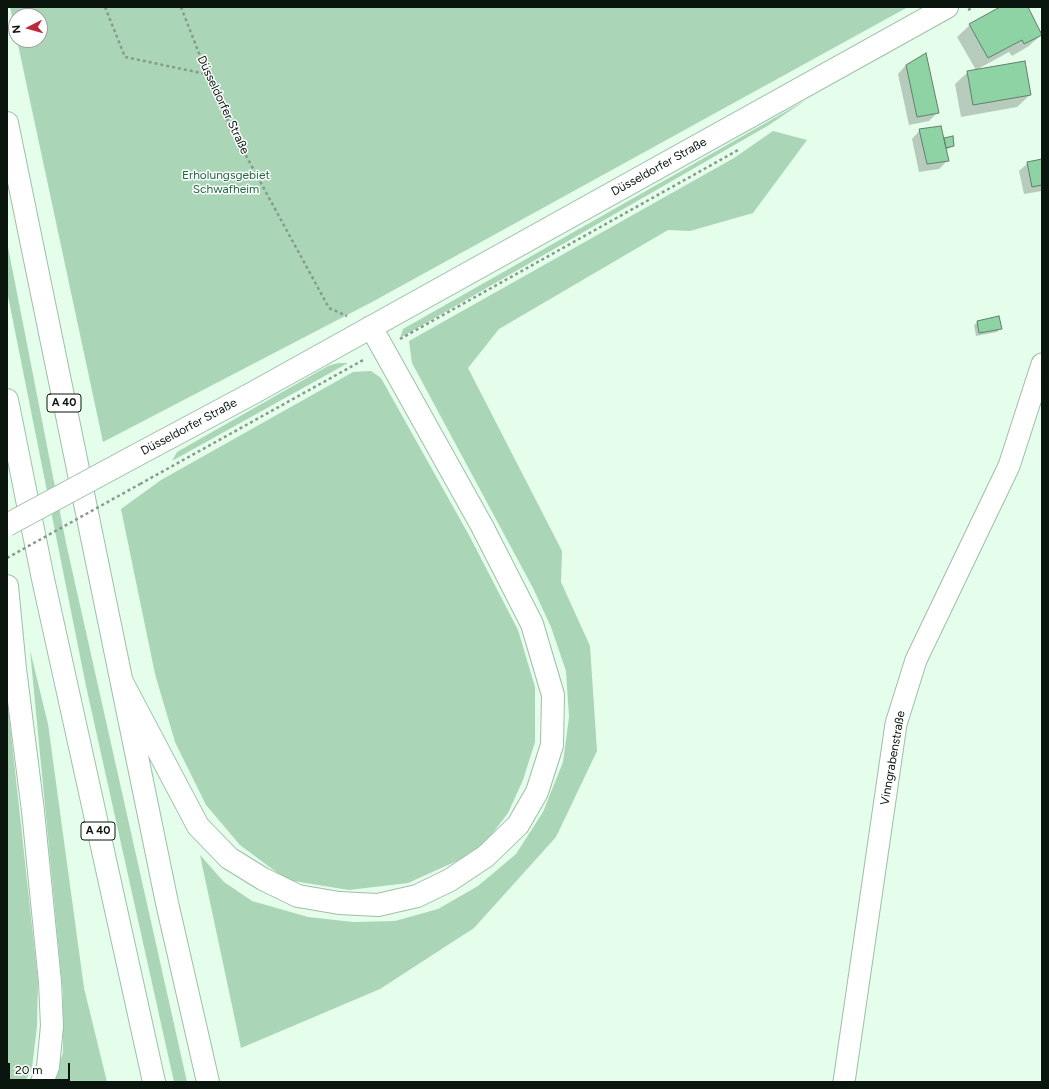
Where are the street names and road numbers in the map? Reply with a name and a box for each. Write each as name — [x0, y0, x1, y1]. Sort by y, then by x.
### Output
street label: Düsseldorfer Straße — [194, 54, 252, 156]
street label: Düsseldorfer Straße — [609, 135, 709, 199]
road number: A 40 — [47, 394, 81, 412]
street label: Düsseldorfer Straße — [139, 396, 239, 458]
street label: Vinngrabenstraße — [878, 710, 908, 806]
road number: A 40 — [81, 822, 115, 840]

